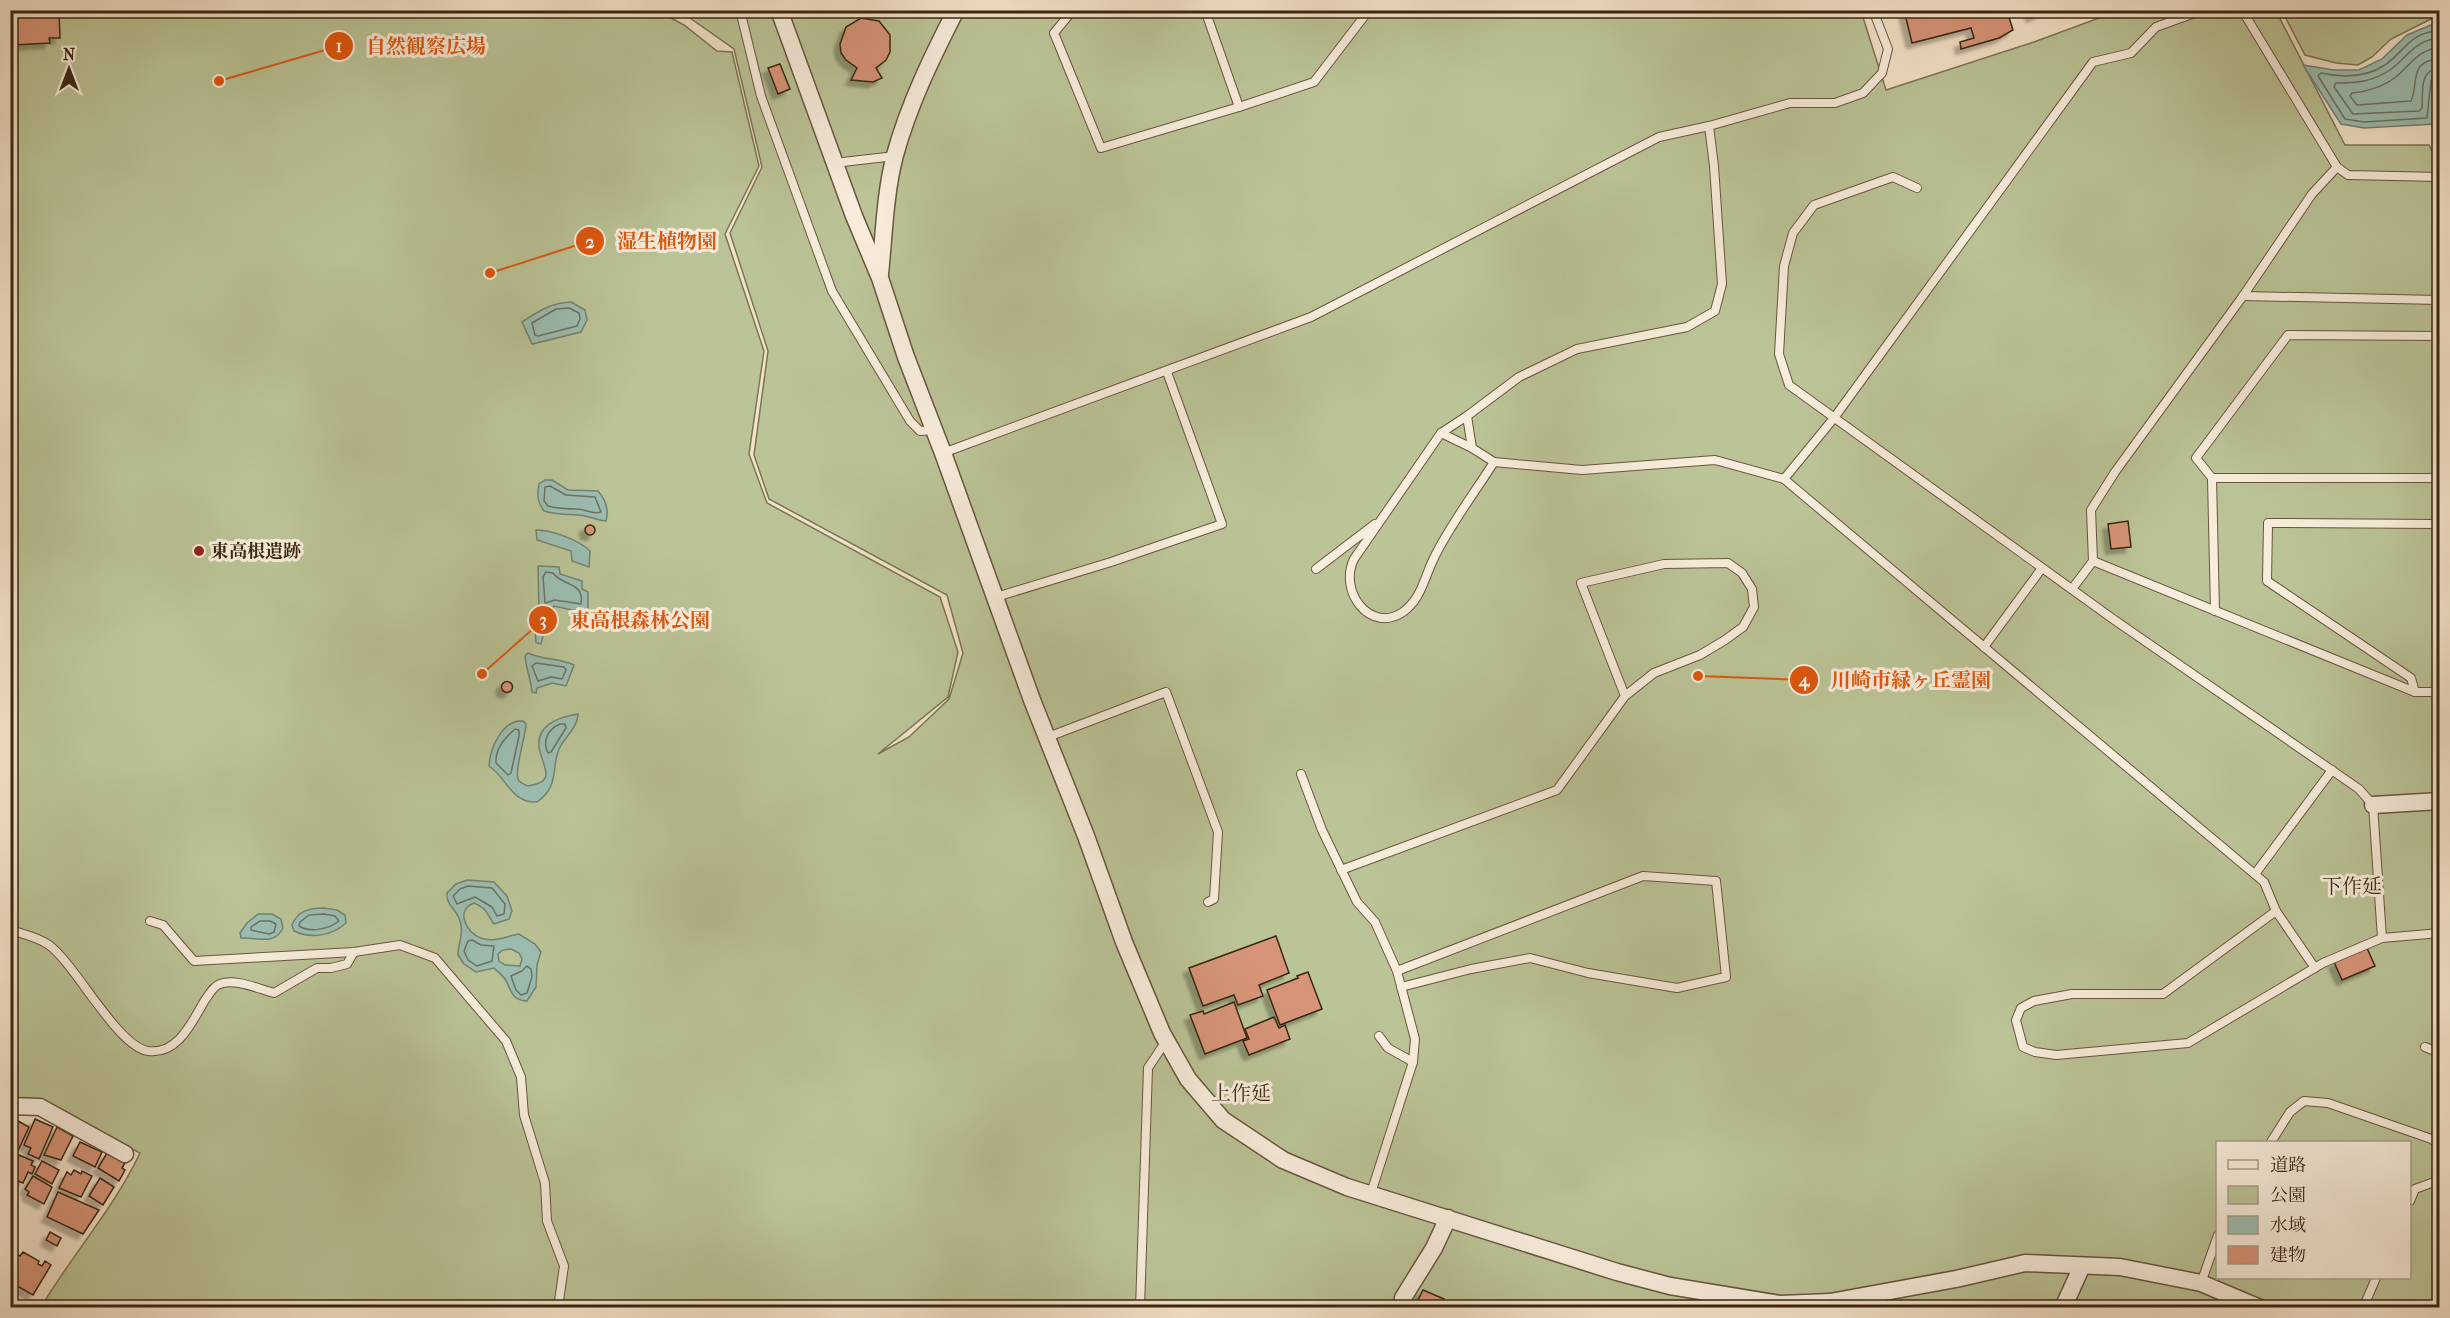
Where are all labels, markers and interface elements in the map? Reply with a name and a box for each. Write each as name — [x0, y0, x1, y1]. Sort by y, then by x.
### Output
callout: 自然観察広場 — [324, 27, 498, 65]
text: 自然観察広場 — [366, 35, 486, 58]
text: 1 — [336, 36, 342, 57]
north arrow — [39, 39, 99, 99]
text: N — [63, 45, 76, 64]
callout: 湿生植物園 — [575, 222, 729, 260]
text: 湿生植物園 — [617, 230, 717, 253]
text: 2 — [585, 232, 595, 253]
place label: 東高根遺跡 — [211, 541, 301, 562]
marker: 東高根遺跡 — [192, 544, 206, 558]
callout: 東高根森林公園 — [528, 601, 722, 639]
text: 東高根森林公園 — [570, 609, 710, 632]
text: 3 — [539, 610, 547, 631]
callout: 川崎市緑ヶ丘霊園 — [1789, 661, 2003, 699]
text: 川崎市緑ヶ丘霊園 — [1831, 669, 1991, 692]
text: 4 — [1798, 670, 1811, 691]
district label: 下作延 — [2322, 875, 2382, 898]
district label: 上作延 — [1211, 1082, 1271, 1105]
legend — [2216, 1141, 2411, 1279]
text: 道路 — [2270, 1155, 2306, 1176]
text: 公園 — [2270, 1185, 2306, 1206]
text: 水域 — [2270, 1215, 2306, 1236]
text: 建物 — [2270, 1245, 2306, 1266]

